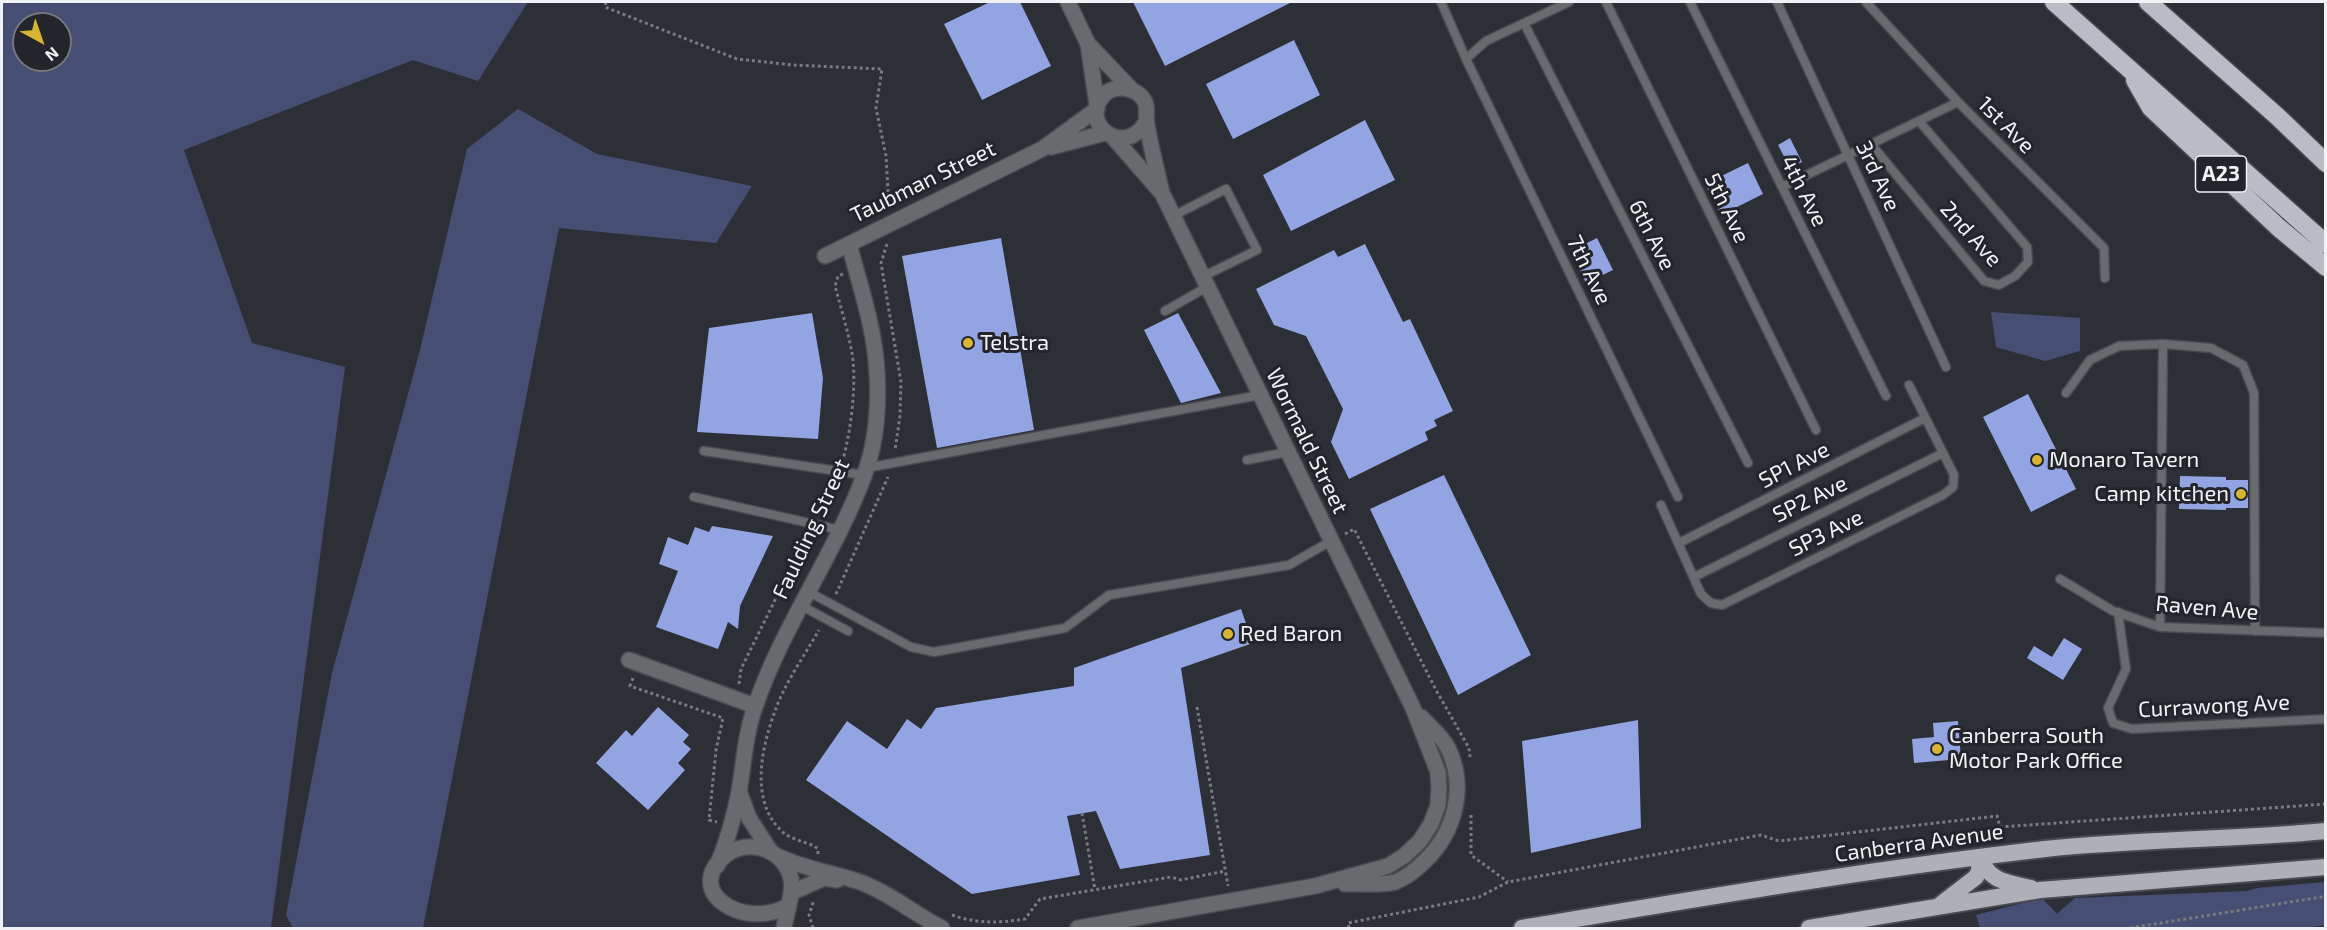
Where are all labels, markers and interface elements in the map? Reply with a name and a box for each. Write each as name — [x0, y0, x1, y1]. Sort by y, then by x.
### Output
north arrow — [12, 12, 72, 72]
text: N — [42, 44, 63, 66]
street label: 1st Ave — [1972, 91, 2040, 159]
street label: Taubman Street — [846, 135, 1000, 229]
street label: 3rd Ave — [1850, 136, 1906, 216]
street label: 4th Ave — [1775, 151, 1833, 231]
road number: A23 — [2196, 156, 2246, 192]
street label: 5th Ave — [1699, 169, 1755, 247]
street label: 6th Ave — [1623, 195, 1681, 275]
street label: 2nd Ave — [1935, 196, 2007, 272]
street label: 7th Ave — [1561, 231, 1617, 309]
place label: Telstra — [980, 330, 1049, 356]
marker: Telstra — [961, 336, 975, 350]
street label: Wormald Street — [1260, 364, 1354, 518]
street label: SP1 Ave — [1754, 436, 1834, 494]
place label: Monaro Tavern — [2049, 447, 2199, 473]
marker: Monaro Tavern — [2030, 453, 2044, 467]
street label: Faulding Street — [767, 455, 855, 603]
street label: SP2 Ave — [1769, 470, 1851, 528]
place label: Camp kitchen — [2094, 481, 2229, 507]
marker: Camp kitchen — [2234, 487, 2248, 501]
street label: SP3 Ave — [1785, 504, 1867, 562]
street label: Raven Ave — [2154, 590, 2260, 626]
place label: Red Baron — [1240, 621, 1342, 647]
marker: Red Baron — [1221, 627, 1235, 641]
street label: Currawong Ave — [2137, 689, 2291, 723]
place label: Canberra South Motor Park Office — [1949, 723, 2123, 774]
marker: Canberra South Motor Park Office — [1930, 742, 1944, 756]
street label: Canberra Avenue — [1833, 818, 2005, 868]

